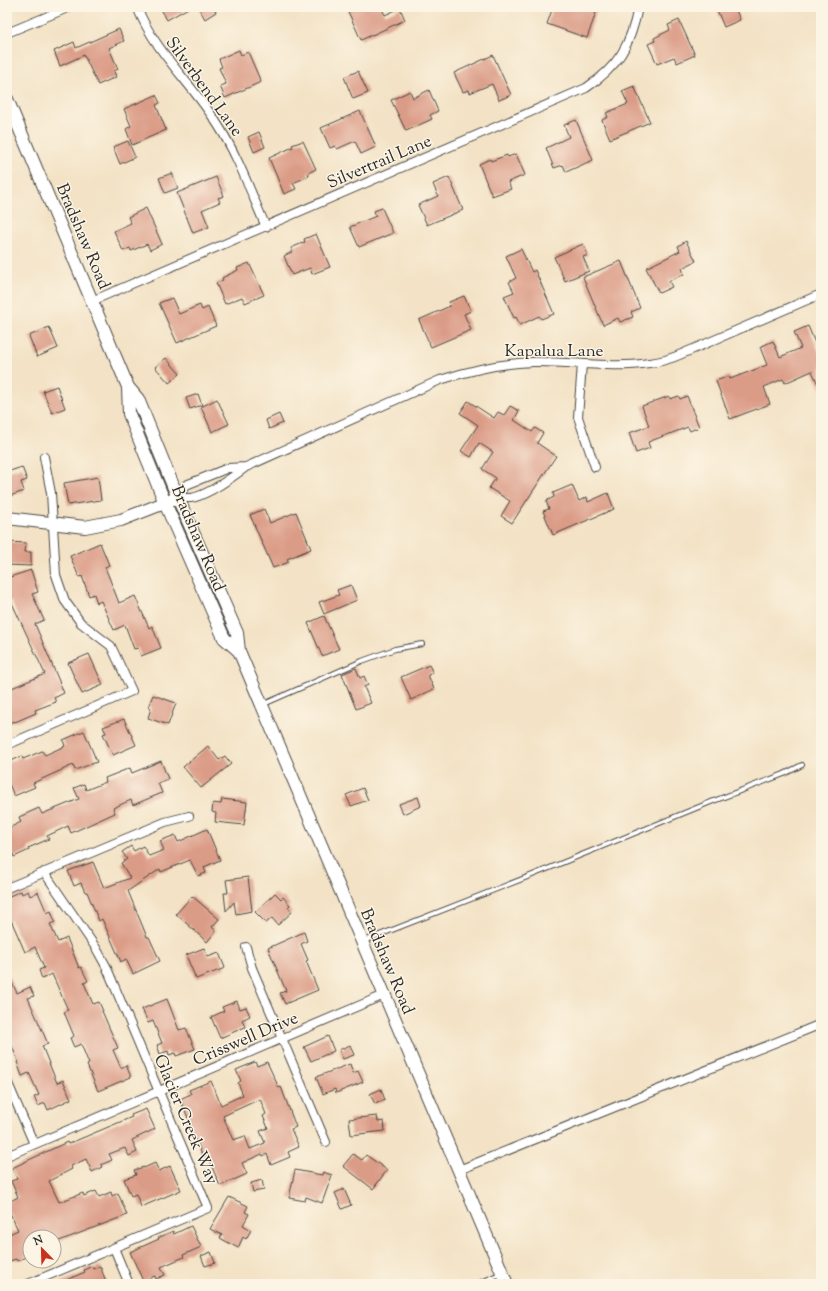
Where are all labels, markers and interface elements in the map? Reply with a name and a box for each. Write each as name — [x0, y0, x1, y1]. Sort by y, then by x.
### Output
street label: Silverbend Lane — [159, 32, 248, 142]
street label: Silvertrail Lane — [324, 130, 436, 196]
street label: Bradshaw Road — [49, 180, 115, 294]
street label: Kapalua Lane — [505, 340, 604, 364]
street label: Bradshaw Road — [164, 482, 230, 596]
street label: Bradshaw Road — [353, 905, 419, 1019]
street label: Crisswell Drive — [189, 1007, 302, 1073]
street label: Glacier Creek Way — [147, 1051, 224, 1189]
north arrow — [22, 1229, 62, 1269]
text: N — [30, 1232, 46, 1250]

